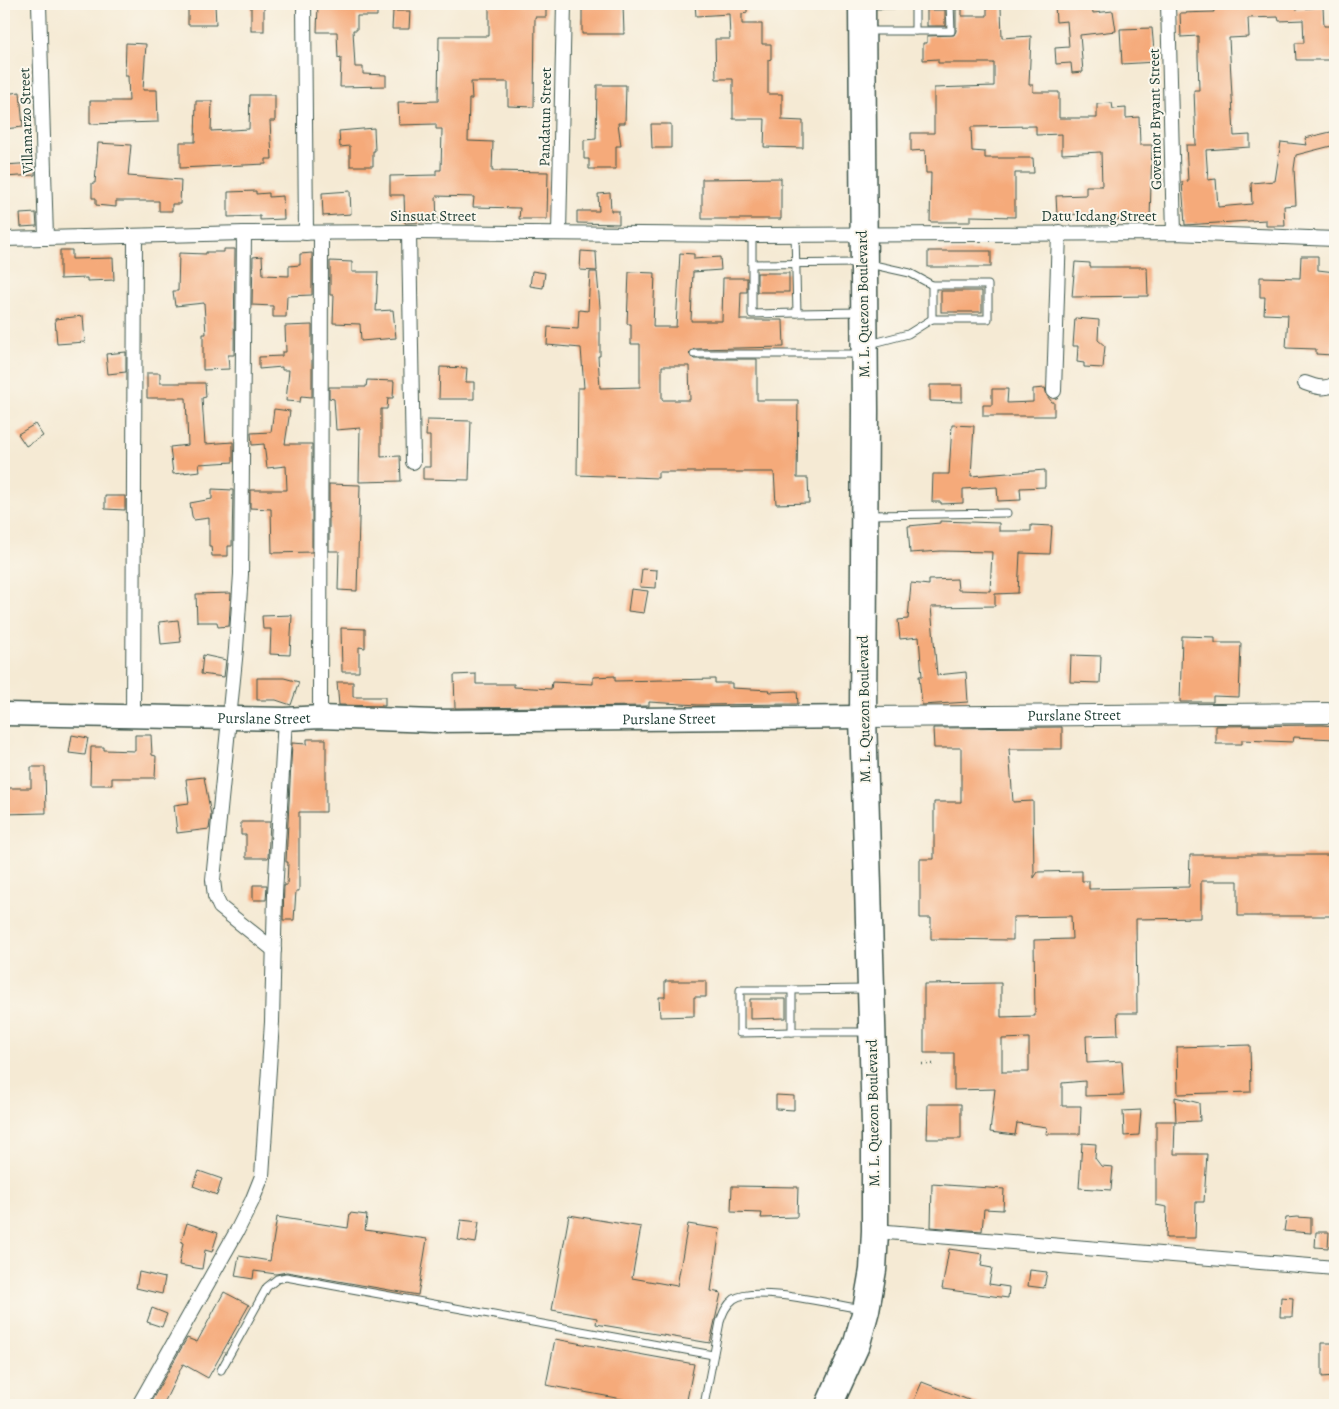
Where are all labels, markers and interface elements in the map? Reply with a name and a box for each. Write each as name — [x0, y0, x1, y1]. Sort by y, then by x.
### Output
street label: Governor Bryant Street — [1144, 48, 1166, 190]
street label: Villamarzo Street — [14, 67, 38, 176]
street label: Pandatun Street — [534, 67, 556, 167]
street label: Sinsuat Street — [390, 206, 476, 226]
street label: Datu Icdang Street — [1041, 206, 1157, 226]
street label: M. L. Quezon Boulevard — [852, 229, 874, 378]
street label: M. L. Quezon Boulevard — [853, 634, 875, 783]
street label: Purslane Street — [1027, 705, 1121, 726]
street label: Purslane Street — [217, 708, 311, 729]
street label: Purslane Street — [622, 708, 716, 729]
street label: M. L. Quezon Boulevard — [862, 1038, 884, 1187]

